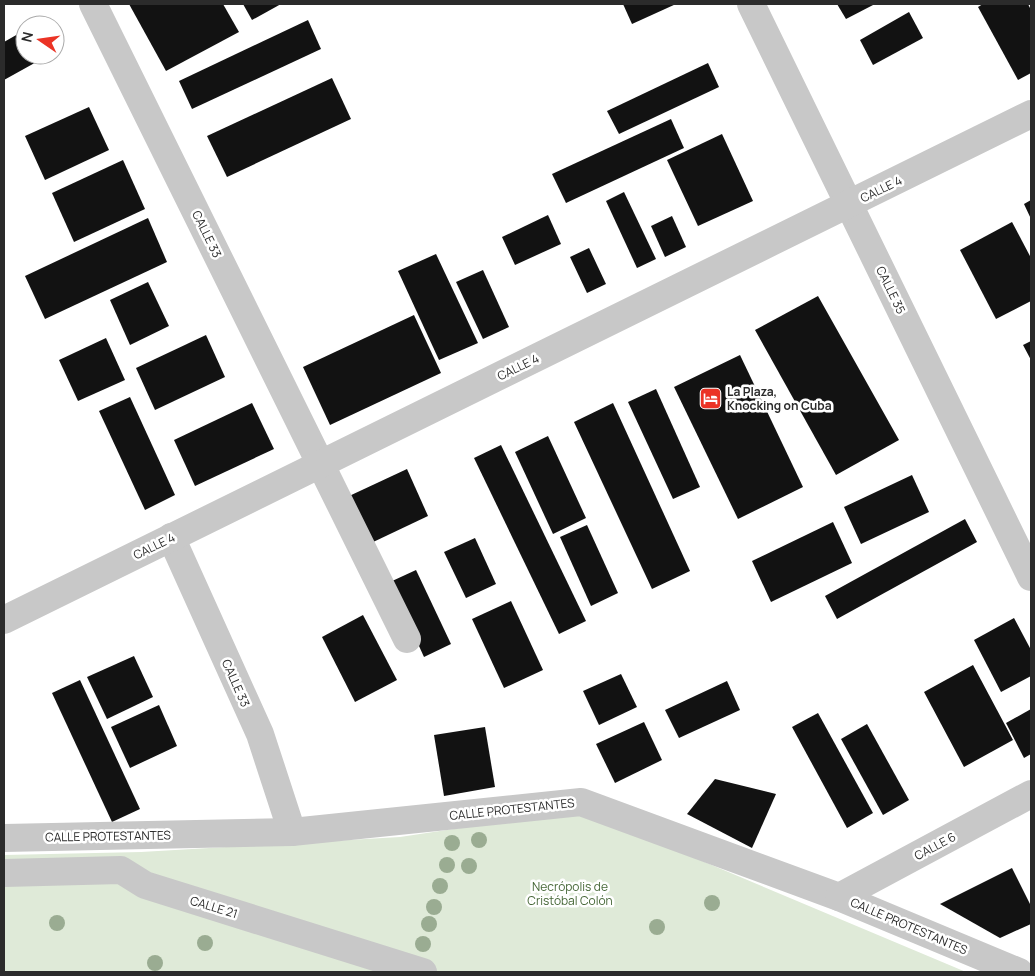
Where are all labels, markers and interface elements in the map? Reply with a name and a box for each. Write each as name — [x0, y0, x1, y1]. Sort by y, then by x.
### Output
north arrow — [15, 15, 65, 65]
text: N — [16, 30, 37, 44]
street label: CALLE 4 — [857, 172, 905, 206]
street label: CALLE 33 — [188, 207, 226, 261]
street label: CALLE 35 — [872, 263, 910, 317]
street label: CALLE 4 — [494, 350, 542, 384]
place label: La Plaza, Knocking on Cuba — [727, 383, 832, 414]
hotel icon: La Plaza, Knocking on Cuba — [699, 386, 723, 410]
street label: CALLE 4 — [130, 529, 178, 563]
street label: CALLE 33 — [218, 656, 254, 710]
street label: CALLE PROTESTANTES — [449, 794, 575, 824]
street label: CALLE PROTESTANTES — [45, 826, 171, 846]
street label: CALLE 6 — [911, 828, 959, 864]
park label: Necrópolis de Cristóbal Colón — [527, 878, 613, 909]
street label: CALLE 21 — [188, 892, 240, 922]
street label: CALLE PROTESTANTES — [848, 894, 970, 958]

